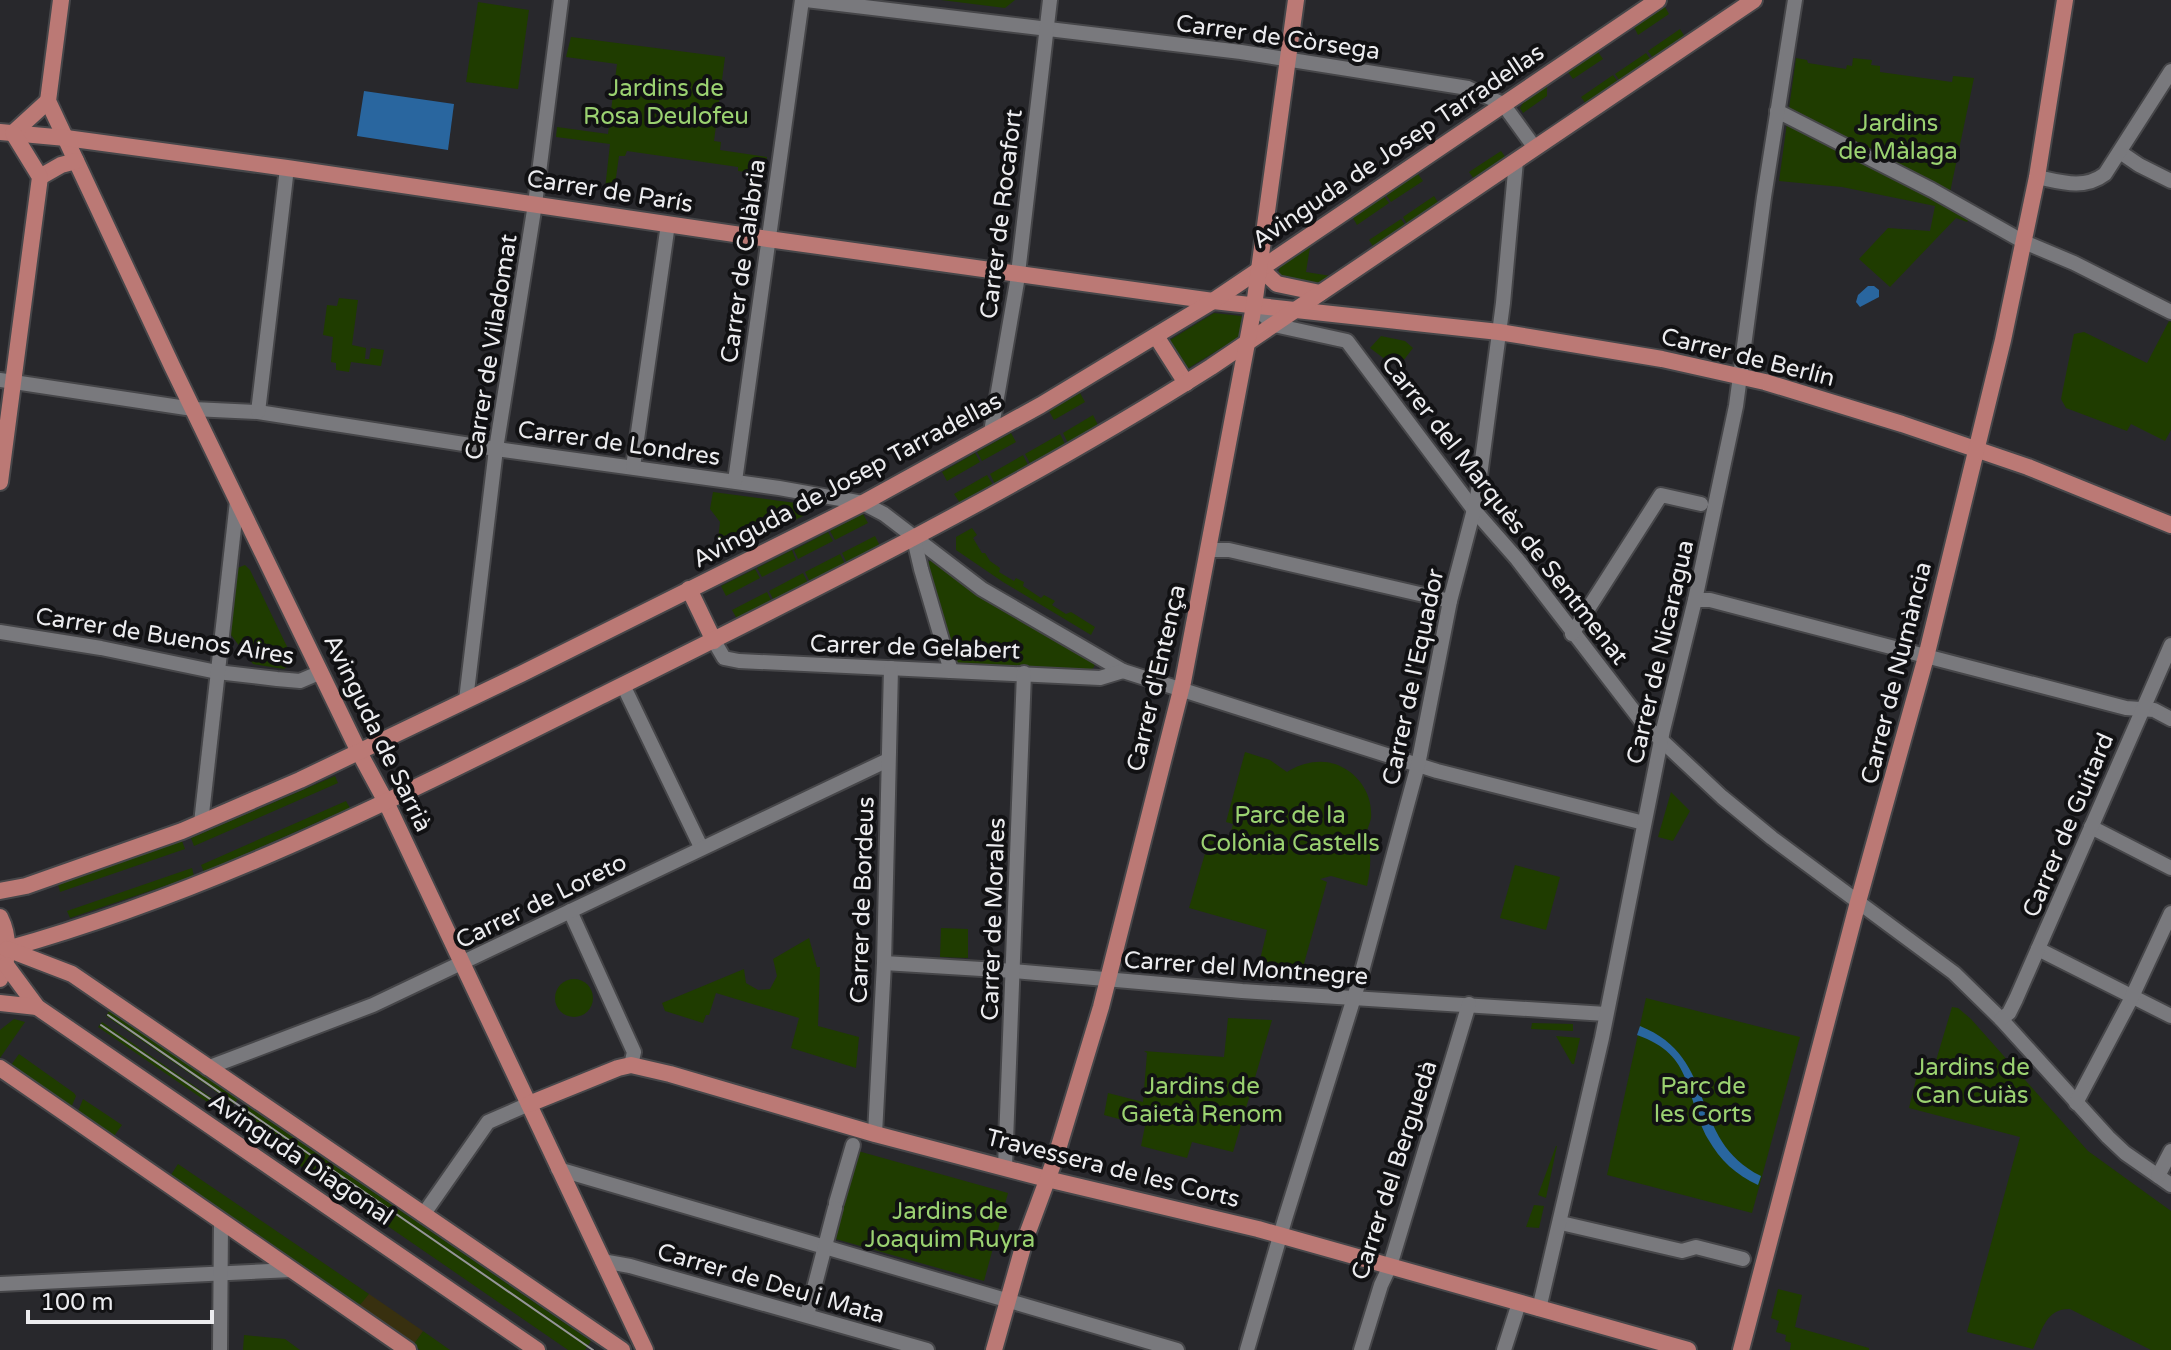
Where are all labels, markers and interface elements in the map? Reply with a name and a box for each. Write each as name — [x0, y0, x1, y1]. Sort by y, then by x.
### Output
street label: Carrer de Còrsega — [1174, 9, 1382, 66]
street label: Avinguda de Josep Tarradellas — [1247, 38, 1550, 255]
park label: Jardins de Rosa Deulofeu — [583, 74, 749, 131]
street label: Carrer de Rocafort — [974, 107, 1029, 321]
park label: Jardins de Màlaga — [1838, 109, 1958, 166]
street label: Carrer de Calàbria — [715, 157, 772, 365]
street label: Carrer de París — [525, 164, 695, 219]
street label: Carrer de Viladomat — [459, 232, 524, 462]
street label: Carrer de Berlín — [1658, 322, 1838, 393]
street label: Carrer del Marquès de Sentmenat — [1375, 350, 1634, 671]
street label: Avinguda de Josep Tarradellas — [688, 386, 1007, 574]
street label: Carrer de Londres — [516, 415, 722, 472]
street label: Carrer de Nicaragua — [1621, 537, 1700, 767]
street label: Carrer de Numància — [1855, 559, 1938, 787]
street label: Carrer de l'Equador — [1376, 565, 1451, 788]
street label: Carrer d'Entença — [1121, 582, 1192, 774]
street label: Carrer de Buenos Aires — [34, 602, 296, 671]
street label: Carrer de Gelabert — [809, 629, 1021, 666]
street label: Avinguda de Sarrià — [317, 630, 438, 837]
street label: Carrer de Guitard — [2017, 729, 2120, 922]
street label: Carrer de Bordeus — [844, 796, 881, 1004]
park label: Parc de la Colònia Castells — [1200, 801, 1380, 858]
street label: Carrer de Morales — [975, 817, 1012, 1021]
street label: Carrer de Loreto — [451, 848, 631, 955]
street label: Carrer del Montnegre — [1123, 945, 1369, 992]
park label: Jardins de Can Cuiàs — [1914, 1053, 2030, 1110]
street label: Carrer del Berguedà — [1345, 1057, 1444, 1284]
park label: Jardins de Gaietà Renom — [1121, 1072, 1283, 1129]
park label: Parc de les Corts — [1654, 1072, 1752, 1129]
street label: Avinguda Diagonal — [203, 1087, 398, 1232]
street label: Travessera de les Corts — [983, 1123, 1243, 1214]
park label: Jardins de Joaquim Ruyra — [865, 1197, 1035, 1254]
street label: Carrer de Deu i Mata — [654, 1237, 888, 1330]
scale bar — [28, 1274, 212, 1324]
text: 100 m — [40, 1288, 114, 1317]

